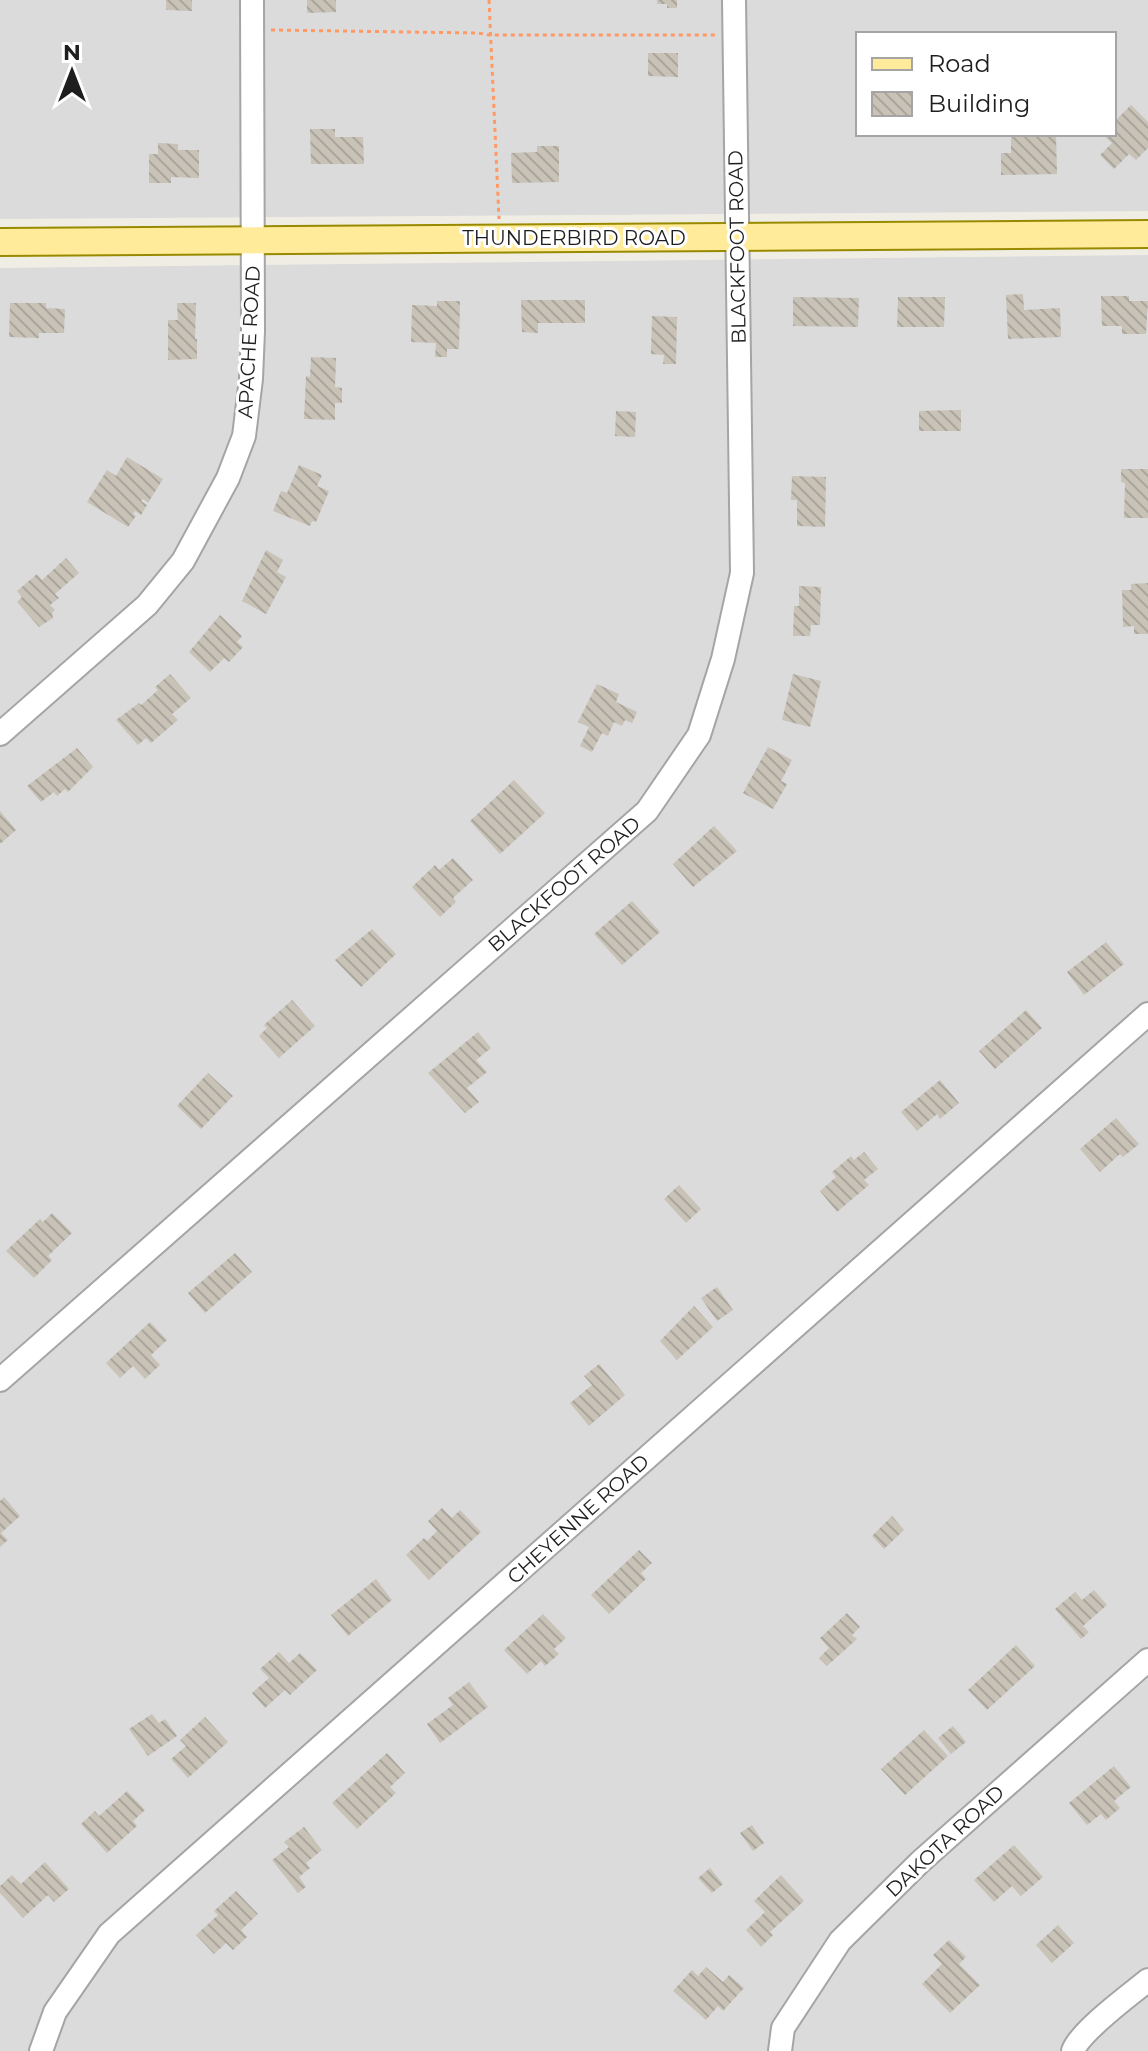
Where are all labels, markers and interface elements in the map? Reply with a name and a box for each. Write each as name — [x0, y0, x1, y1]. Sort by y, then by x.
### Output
north arrow — [32, 32, 112, 112]
legend — [856, 32, 1116, 136]
text: N — [63, 39, 81, 66]
text: Road — [928, 49, 991, 78]
text: Building — [928, 89, 1031, 118]
street label: BLACKFOOT ROAD — [723, 150, 751, 344]
street label: THUNDERBIRD ROAD — [462, 226, 686, 250]
street label: APACHE ROAD — [233, 265, 265, 419]
street label: BLACKFOOT ROAD — [483, 811, 645, 957]
street label: CHEYENNE ROAD — [502, 1449, 654, 1589]
street label: DAKOTA ROAD — [881, 1780, 1009, 1902]

